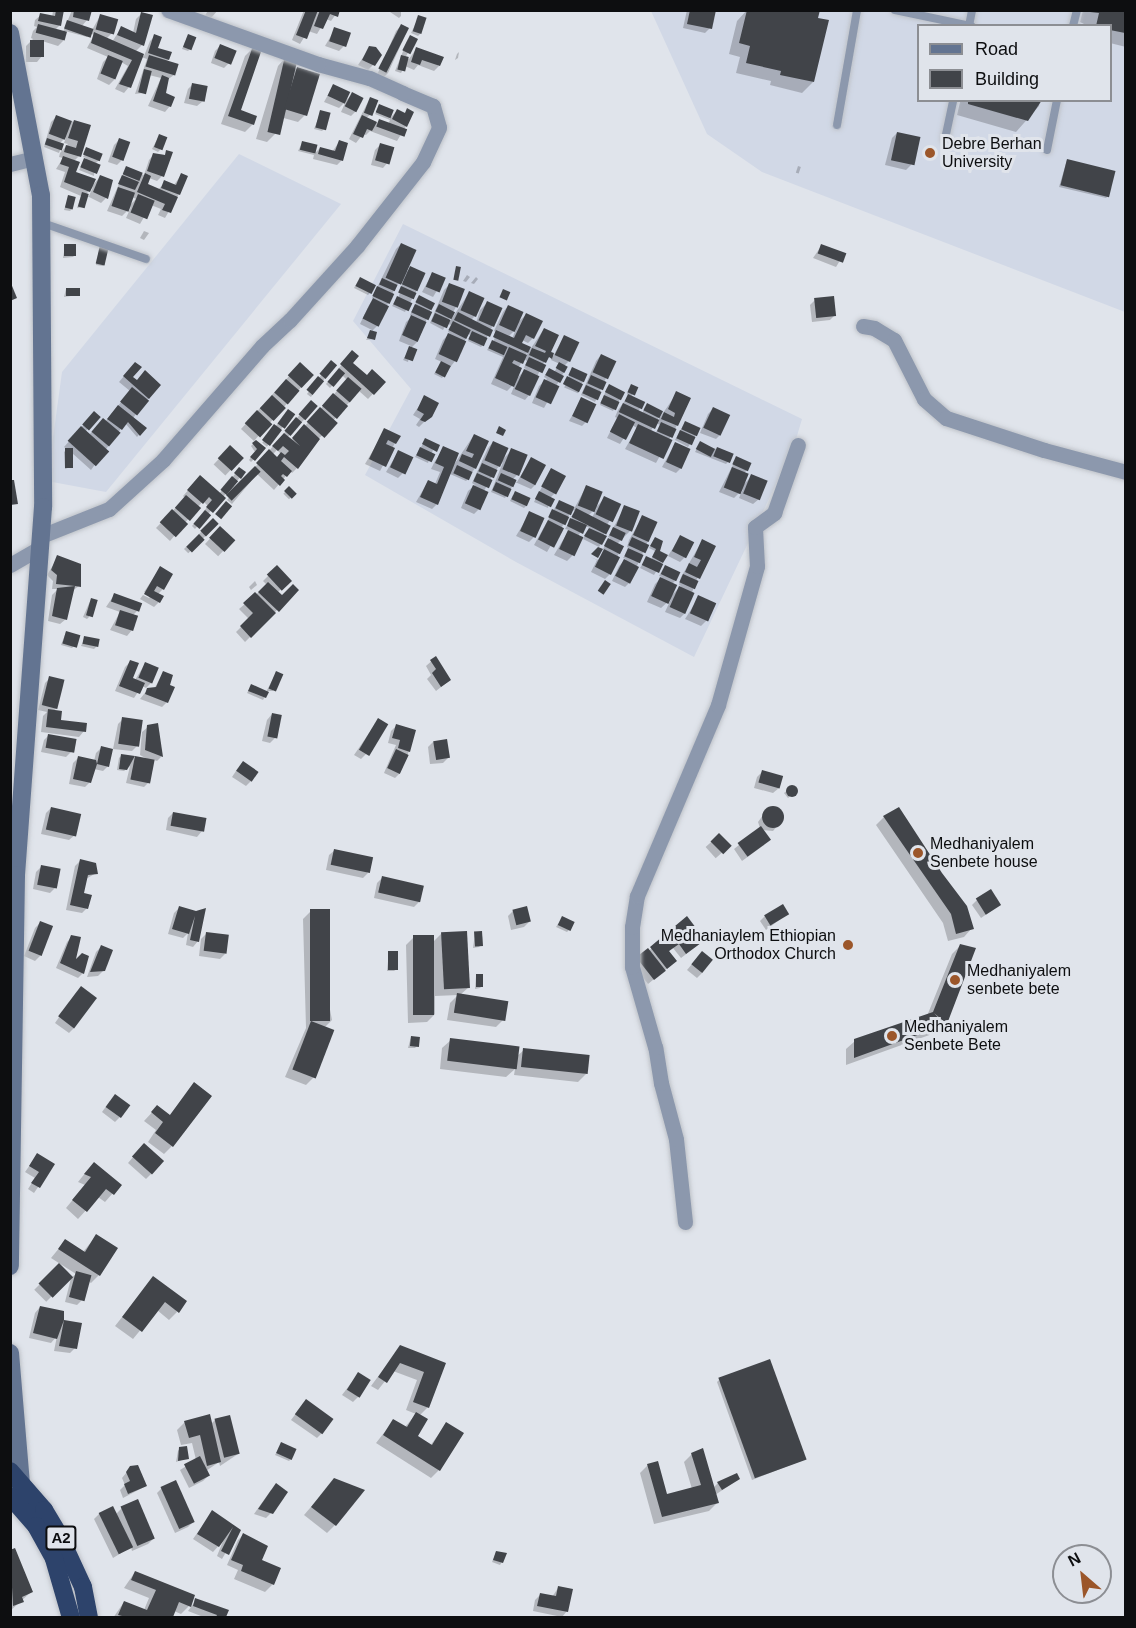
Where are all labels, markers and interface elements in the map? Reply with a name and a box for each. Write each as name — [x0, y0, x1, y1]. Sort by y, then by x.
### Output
legend — [917, 24, 1112, 102]
text: Road — [975, 39, 1018, 59]
text: Building — [975, 69, 1039, 89]
place label: Debre Berhan University — [942, 134, 1042, 172]
marker: Debre Berhan University — [923, 146, 937, 160]
place label: Medhaniyalem Senbete house — [930, 834, 1038, 872]
marker: Medhaniyalem Senbete house — [911, 846, 925, 860]
place label: Medhaniaylem Ethiopian Orthodox Church — [661, 926, 836, 964]
marker: Medhaniaylem Ethiopian Orthodox Church — [841, 938, 855, 952]
place label: Medhaniyalem senbete bete — [967, 961, 1071, 999]
marker: Medhaniyalem senbete bete — [948, 973, 962, 987]
place label: Medhaniyalem Senbete Bete — [904, 1017, 1008, 1055]
marker: Medhaniyalem Senbete Bete — [885, 1029, 899, 1043]
road number: A2 — [44, 1526, 78, 1550]
north arrow — [1052, 1544, 1112, 1604]
text: N — [1065, 1549, 1083, 1570]

